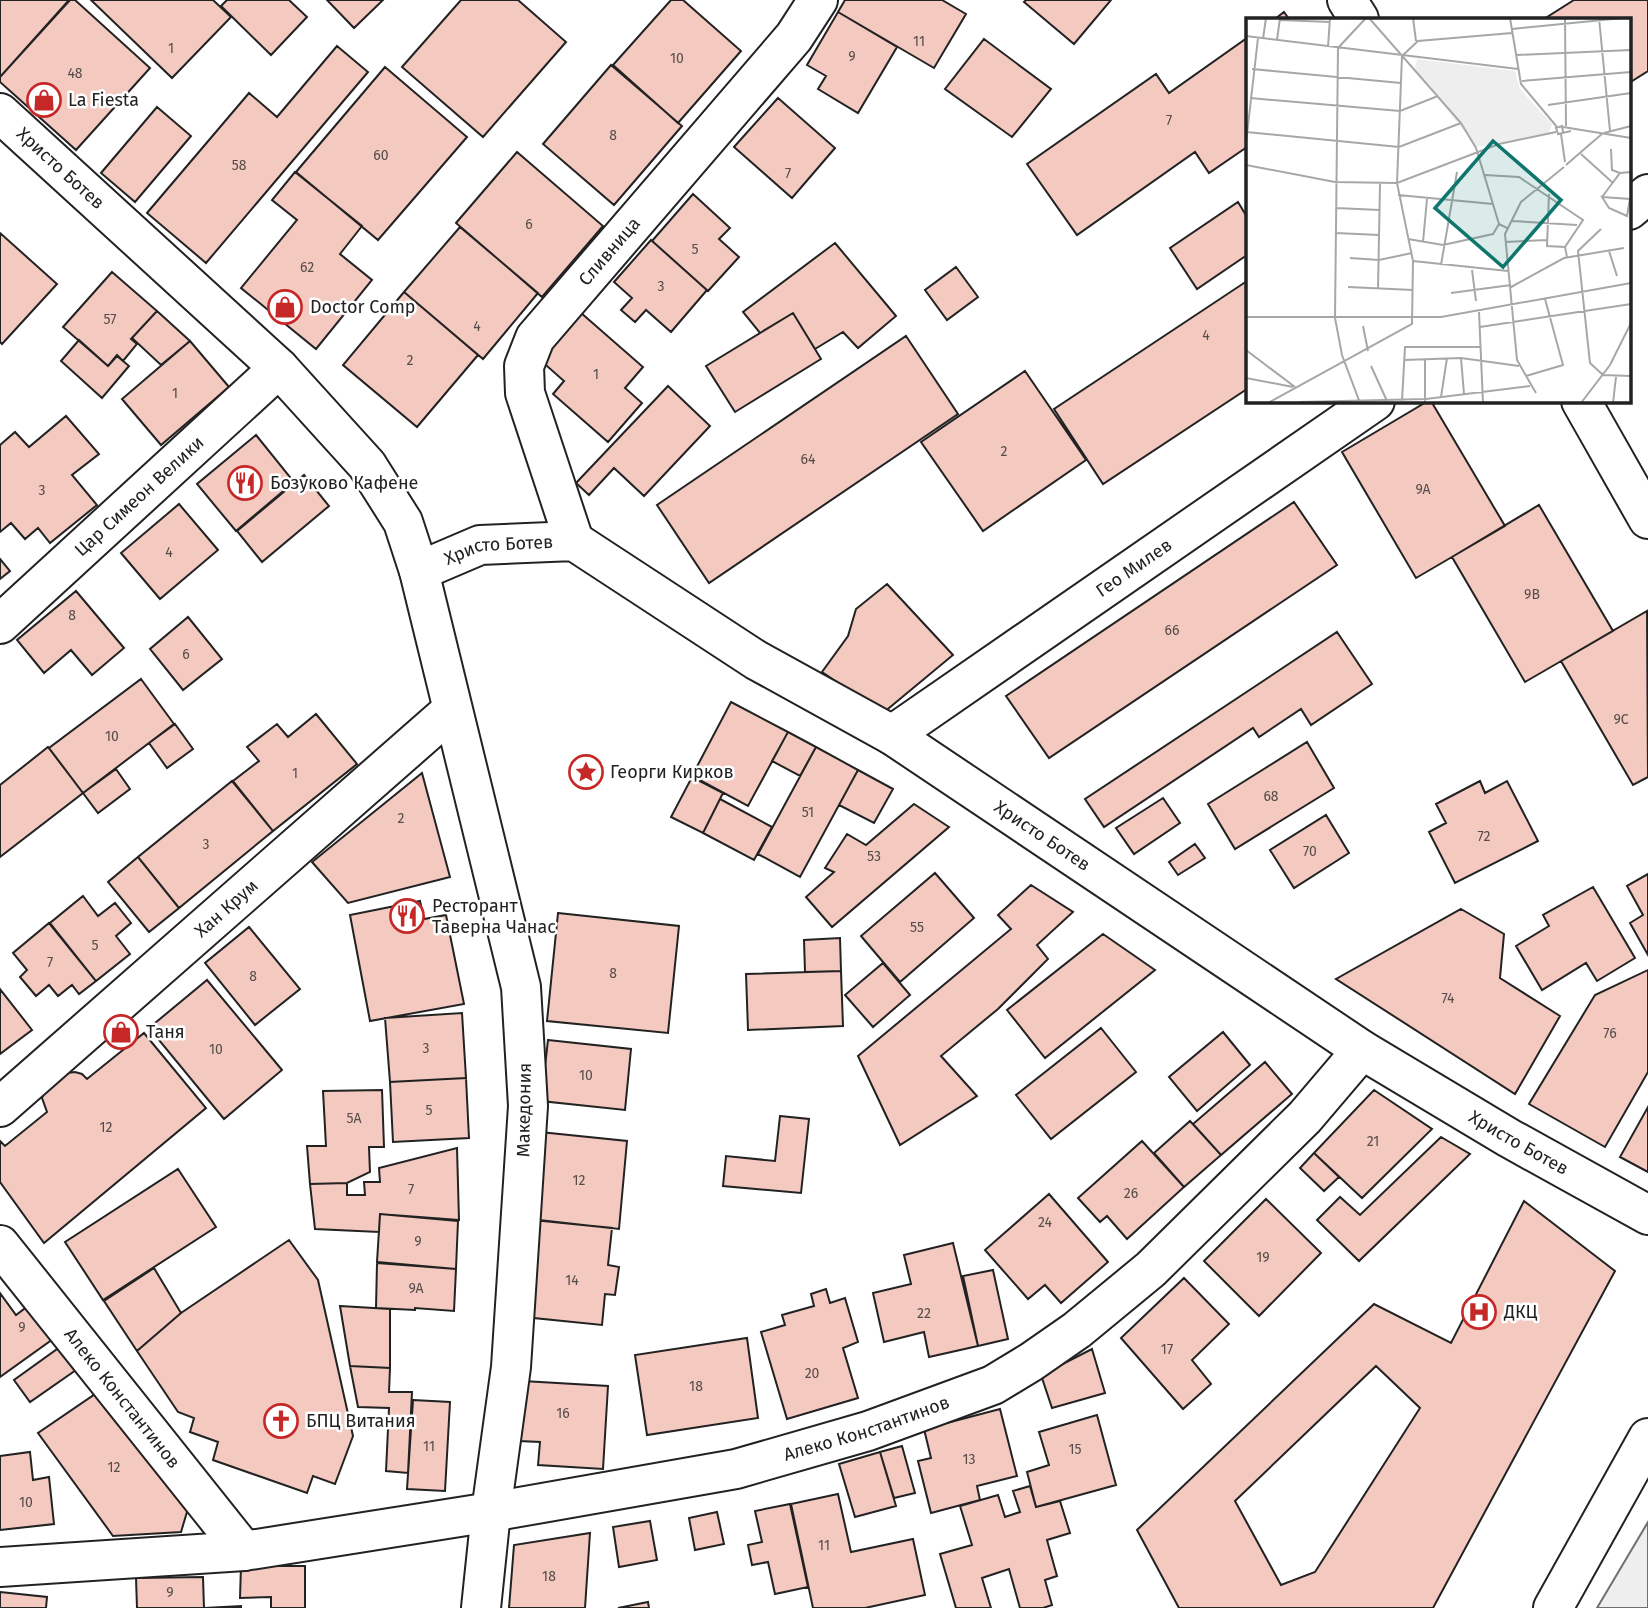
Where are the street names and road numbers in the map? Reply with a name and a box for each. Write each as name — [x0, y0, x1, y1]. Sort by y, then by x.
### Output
street label: Христо Ботев — [12, 123, 109, 214]
street label: Сливница — [574, 213, 645, 290]
street label: Цар Симеон Велики — [70, 431, 208, 561]
street label: Христо Ботев — [441, 531, 554, 570]
street label: Гео Милев — [1092, 534, 1176, 602]
street label: Христо Ботев — [990, 796, 1094, 876]
street label: Хан Крум — [190, 875, 262, 942]
street label: Македония — [512, 1063, 536, 1157]
street label: Христо Ботев — [1465, 1106, 1572, 1180]
street label: Алеко Константинов — [60, 1324, 185, 1473]
street label: Алеко Константинов — [781, 1391, 952, 1466]

